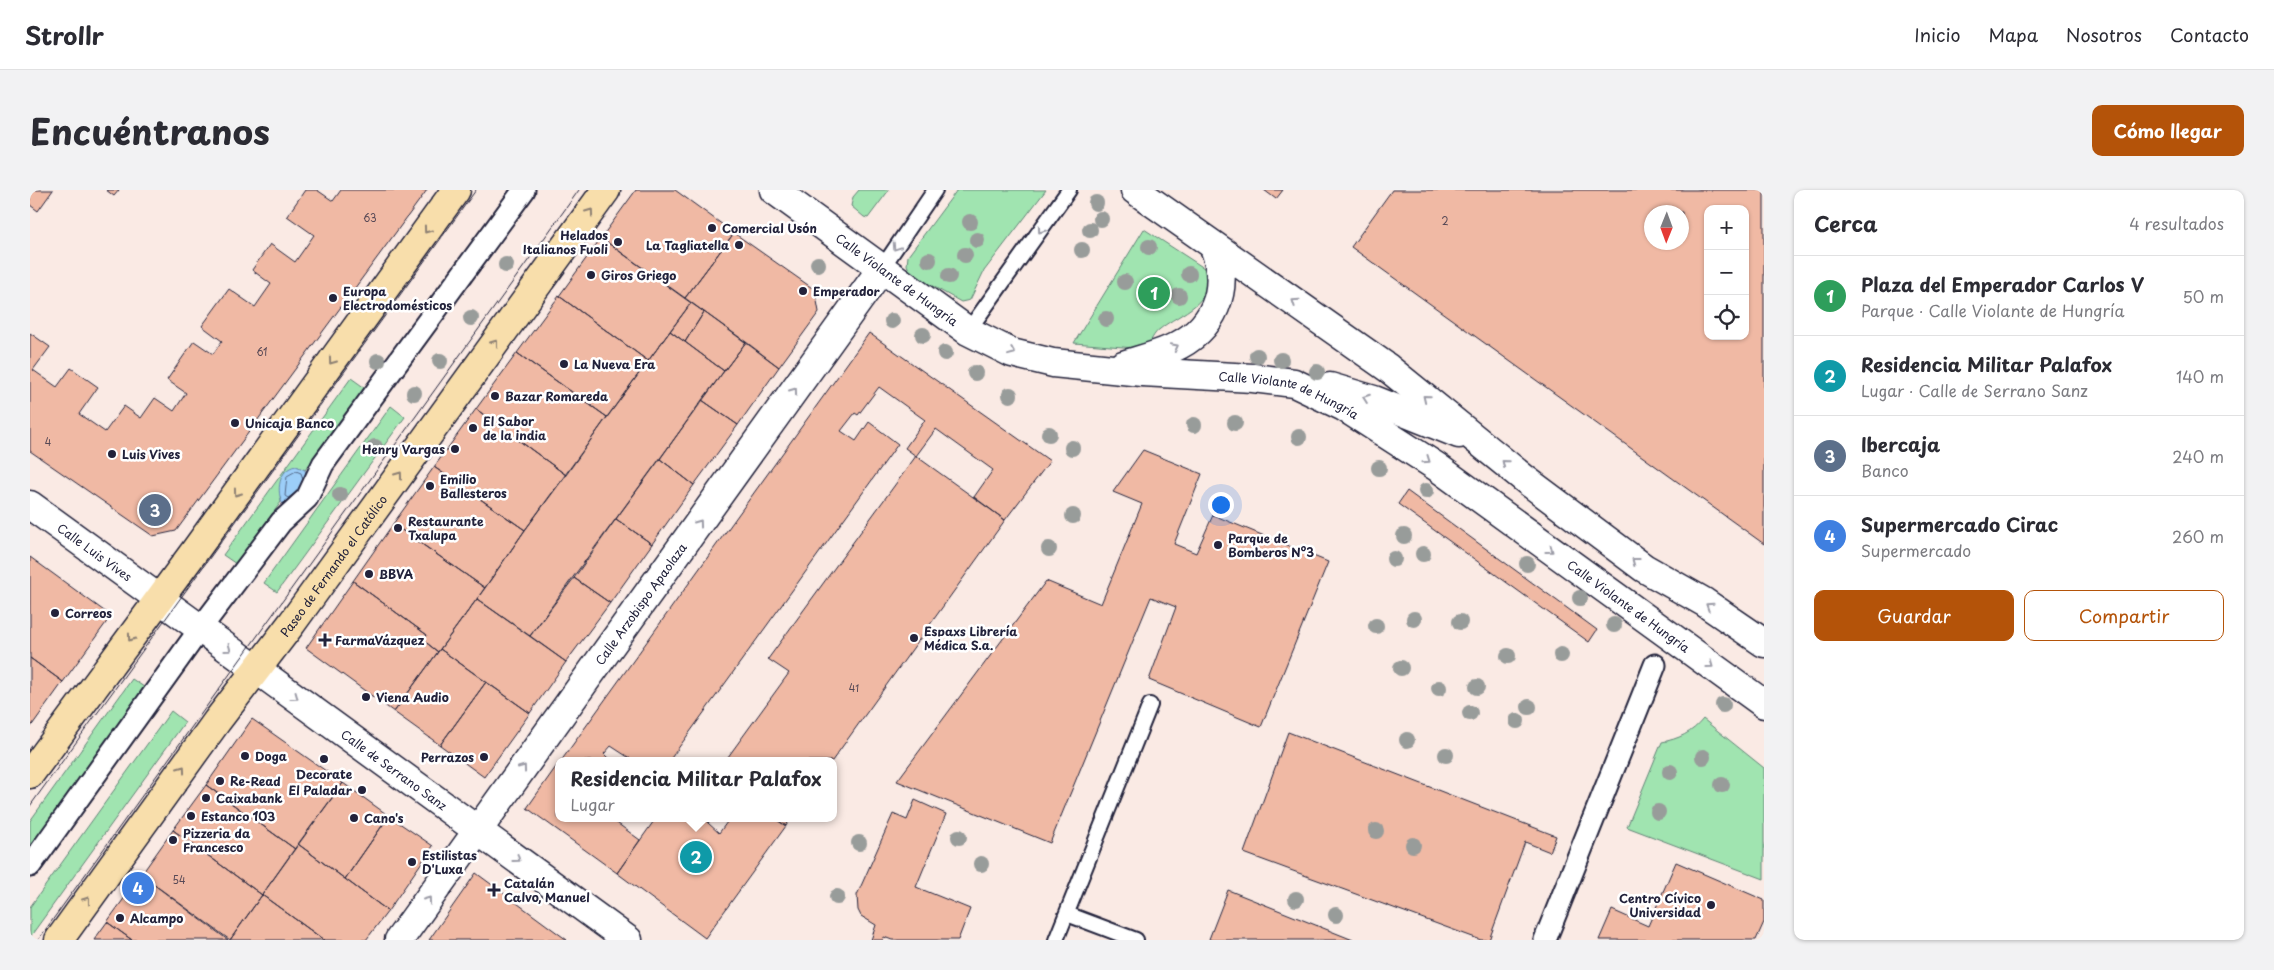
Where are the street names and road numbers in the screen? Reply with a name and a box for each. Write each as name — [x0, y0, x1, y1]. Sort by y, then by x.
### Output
street label: Calle Violante de Hungría — [832, 229, 962, 330]
street label: Calle Violante de Hungría — [1218, 367, 1363, 424]
street label: Paseo de Fernando el Católico — [276, 491, 391, 641]
street label: Calle Luis Vives — [54, 519, 136, 586]
street label: Calle Arzobispo Apaolaza — [591, 539, 691, 669]
street label: Calle Violante de Hungría — [1564, 555, 1694, 657]
street label: Calle de Serrano Sanz — [337, 725, 451, 815]

